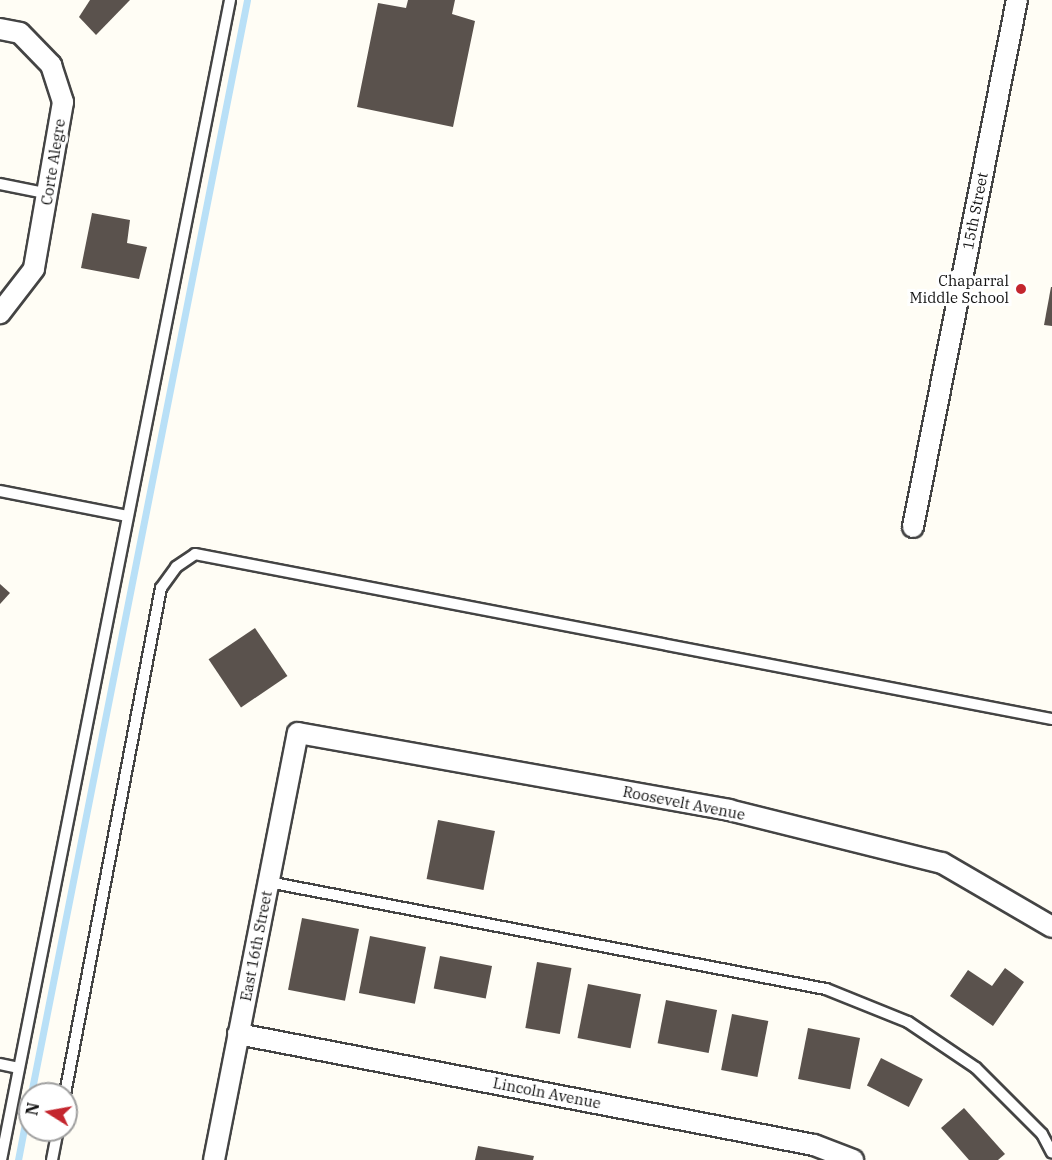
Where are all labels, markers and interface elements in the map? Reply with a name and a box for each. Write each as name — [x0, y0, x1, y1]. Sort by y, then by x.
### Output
street label: Corte Alegre — [37, 118, 69, 206]
street label: 15th Street — [959, 171, 991, 251]
place label: Chaparral Middle School — [909, 271, 1009, 306]
marker: Chaparral Middle School — [1014, 282, 1028, 296]
street label: Roosevelt Avenue — [621, 782, 747, 824]
street label: East 16th Street — [236, 889, 276, 1003]
street label: Lincoln Avenue — [492, 1074, 602, 1112]
north arrow — [18, 1082, 78, 1142]
text: N — [21, 1101, 43, 1117]

